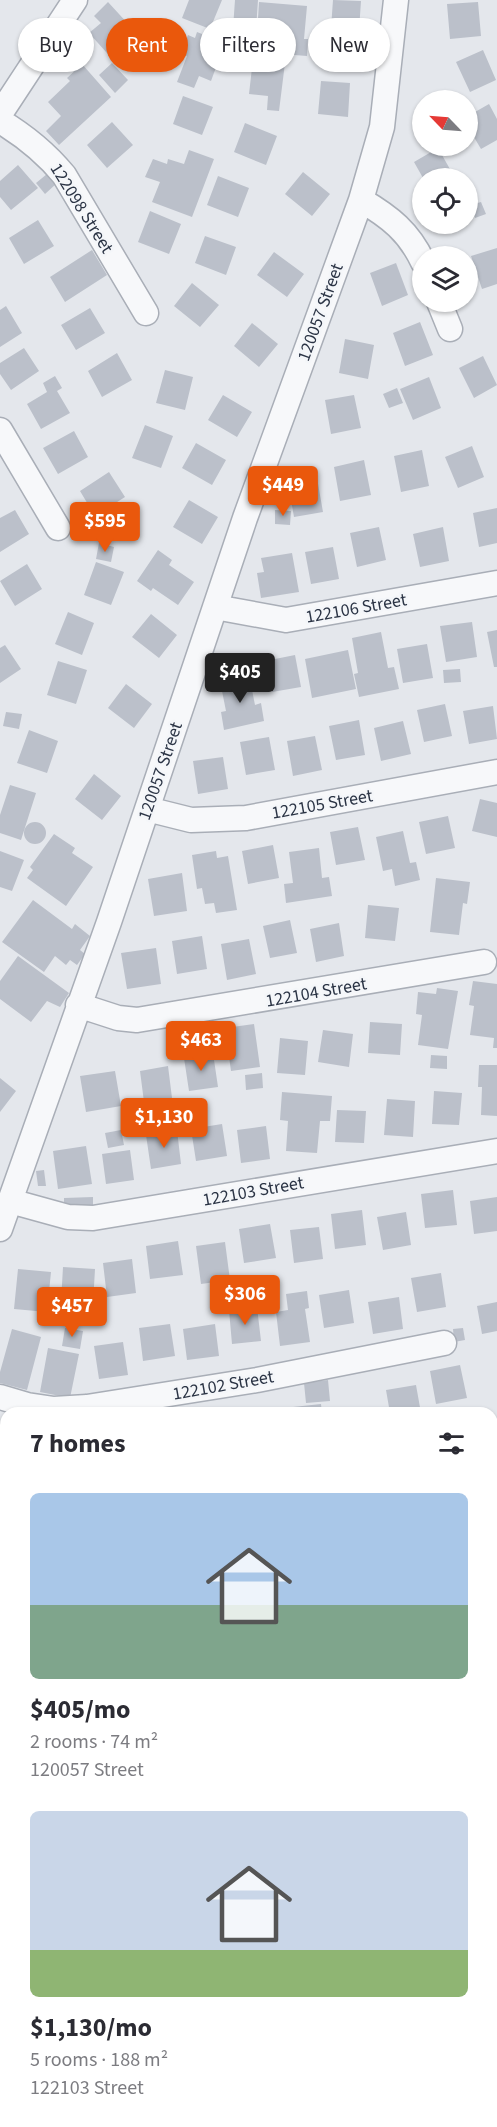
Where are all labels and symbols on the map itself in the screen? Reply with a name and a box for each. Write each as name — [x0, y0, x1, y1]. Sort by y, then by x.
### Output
north arrow — [412, 90, 478, 156]
street label: 122098 Street — [44, 158, 119, 258]
street label: 120057 Street — [291, 260, 350, 365]
pin: $449 — [247, 466, 319, 517]
pin: $595 — [69, 502, 141, 553]
street label: 122106 Street — [304, 587, 409, 630]
pin: $405 — [204, 653, 276, 704]
street label: 120057 Street — [132, 719, 189, 824]
street label: 122105 Street — [270, 783, 375, 826]
street label: 122104 Street — [264, 971, 369, 1014]
pin: $463 — [165, 1021, 237, 1072]
pin: $1,130 — [115, 1098, 213, 1149]
street label: 122103 Street — [201, 1170, 306, 1213]
pin: $306 — [209, 1275, 281, 1326]
pin: $457 — [36, 1287, 108, 1338]
street label: 122102 Street — [171, 1364, 276, 1407]

